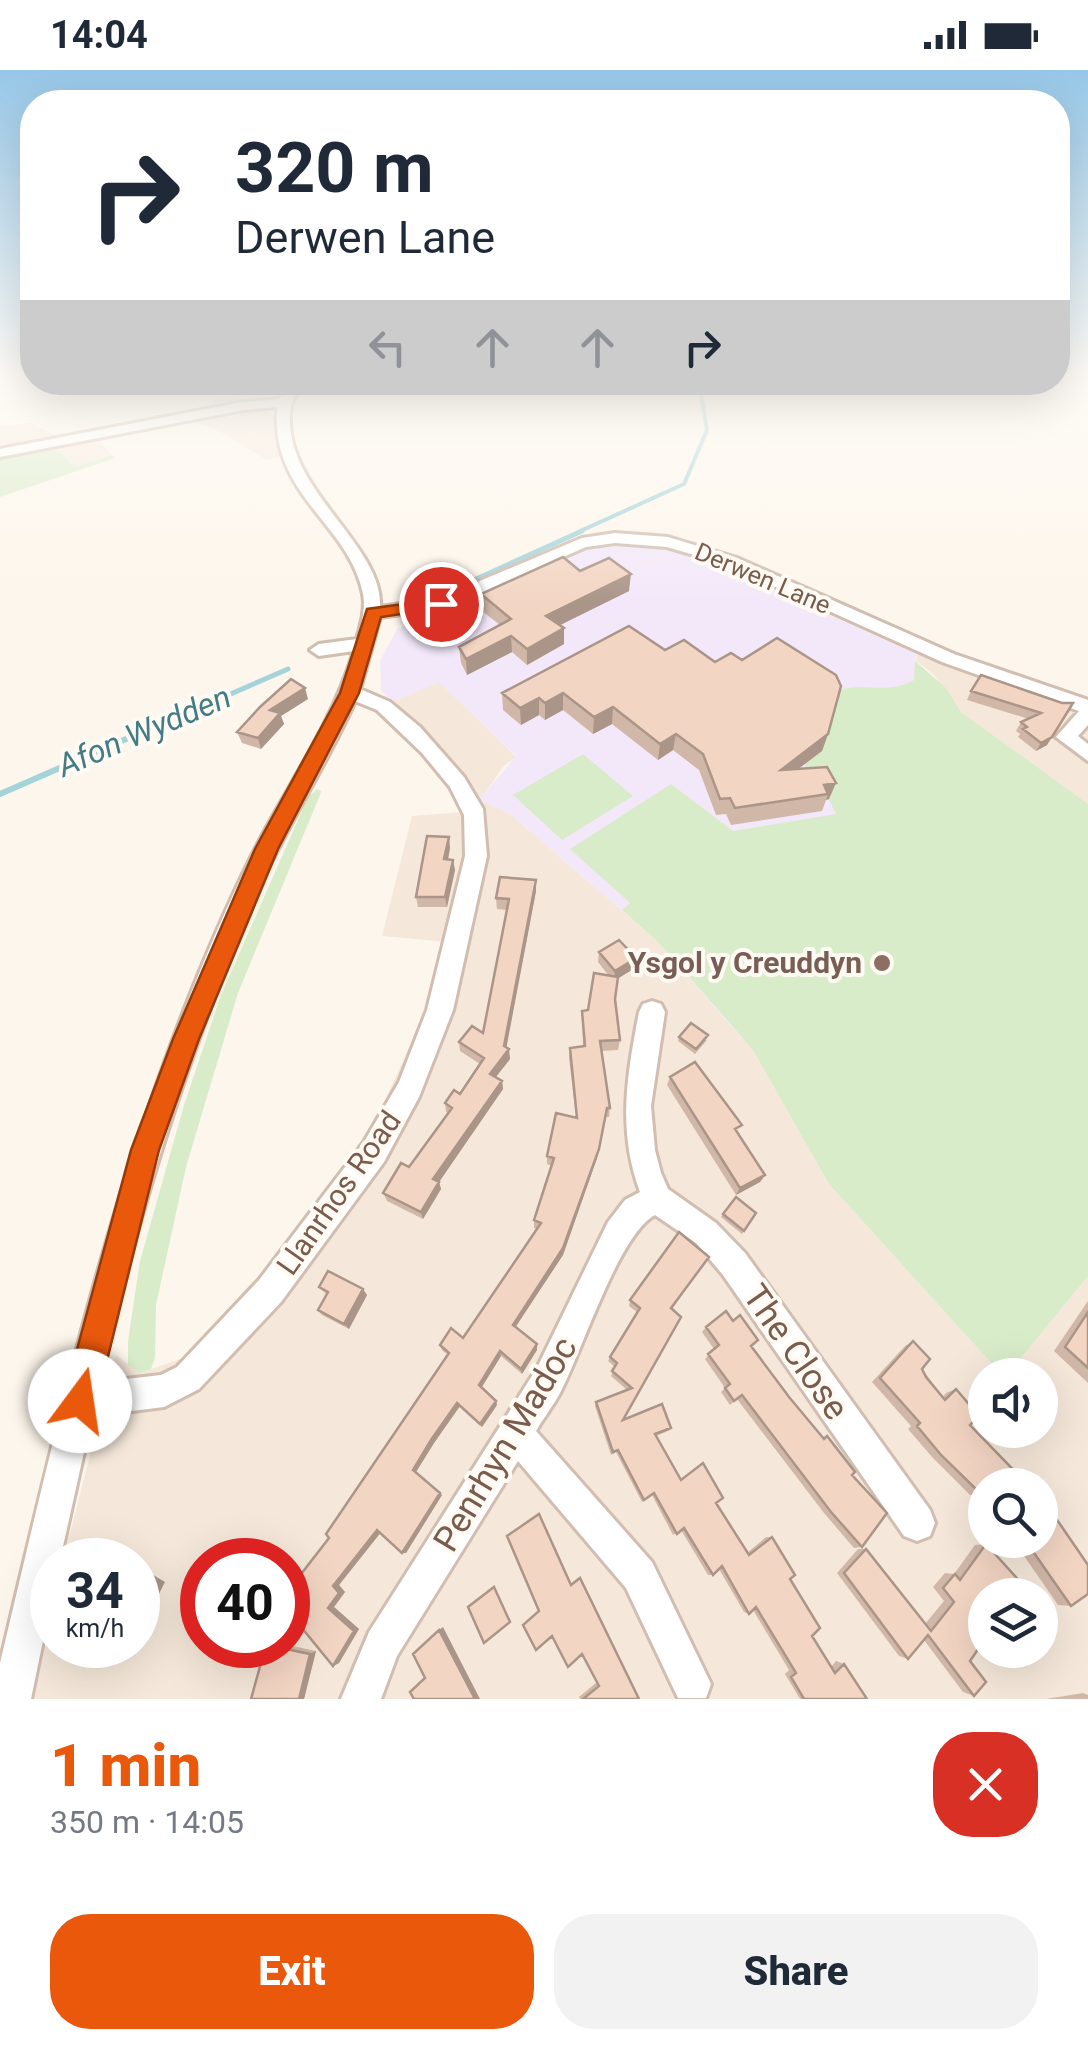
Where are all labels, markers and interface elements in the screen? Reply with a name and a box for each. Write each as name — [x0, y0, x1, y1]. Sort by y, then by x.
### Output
text: 14:04 — [50, 13, 148, 57]
text: 320 m — [235, 127, 434, 209]
icon: right — [70, 130, 200, 260]
text: Derwen Lane — [235, 211, 495, 264]
icon: left — [360, 320, 415, 375]
icon: ahead — [465, 320, 520, 375]
icon: ahead — [570, 320, 625, 375]
icon: right — [675, 320, 730, 375]
street label: Derwen Lane — [691, 537, 835, 620]
pin — [399, 562, 484, 647]
icon: arrive — [414, 577, 469, 632]
water label: Afon Wydden — [50, 677, 236, 785]
place label: Ysgol y Creuddyn — [628, 945, 862, 980]
marker: Ysgol y Creuddyn — [871, 952, 893, 974]
street label: Llanrhos Road — [269, 1104, 408, 1281]
street label: The Close — [734, 1277, 857, 1428]
street label: Penrhyn Madoc — [425, 1330, 586, 1559]
position arrow — [28, 1349, 132, 1453]
map controls — [968, 1358, 1058, 1668]
button: sound — [968, 1358, 1058, 1448]
button: search — [968, 1468, 1058, 1558]
speed limit sign: 40 — [180, 1538, 310, 1668]
text: 34 — [66, 1562, 124, 1620]
button: layers — [968, 1578, 1058, 1668]
text: km/h — [66, 1614, 124, 1643]
text: 1 min — [50, 1730, 201, 1801]
button: close — [933, 1732, 1038, 1837]
text: 350 m · 14:05 — [50, 1803, 244, 1841]
button: Exit — [50, 1914, 534, 2029]
button: Share — [554, 1914, 1038, 2029]

